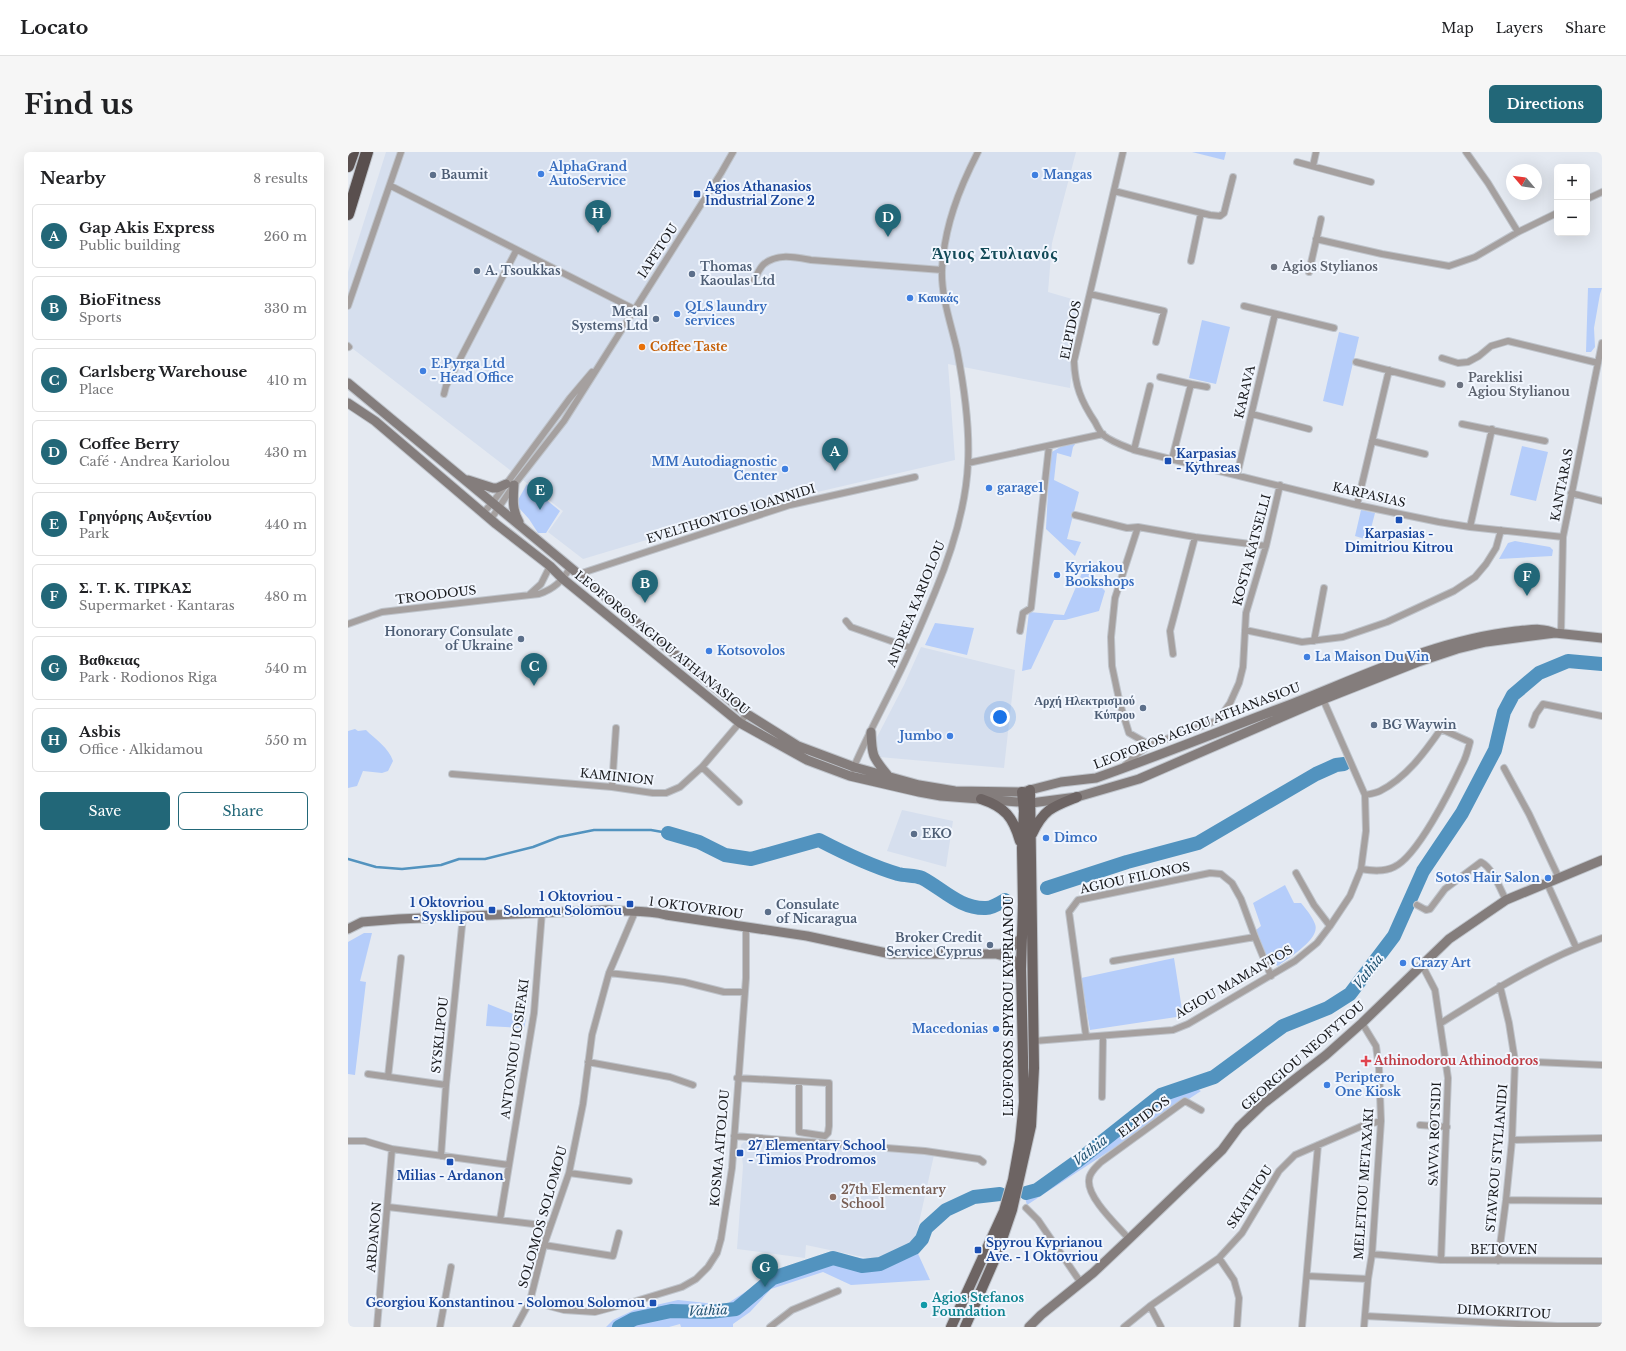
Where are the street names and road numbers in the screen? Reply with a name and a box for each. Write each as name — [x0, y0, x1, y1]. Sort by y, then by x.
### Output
street label: IAPETOU — [634, 221, 681, 281]
street label: ELPIDOS — [1057, 299, 1084, 361]
street label: KARAVA — [1231, 363, 1258, 420]
street label: KANTARAS — [1547, 447, 1576, 523]
street label: KARPASIAS — [1331, 479, 1407, 510]
street label: EVELTHONTOS IOANNIDI — [644, 481, 817, 546]
street label: KOSTA KATSELLI — [1229, 492, 1274, 607]
street label: ANDREA KARIOLOU — [883, 538, 948, 670]
street label: LEOFOROS AGIOU ATHANASIOU — [572, 567, 753, 718]
street label: TROODOUS — [395, 582, 477, 607]
street label: LEOFOROS AGIOU ATHANASIOU — [1091, 679, 1302, 772]
street label: KAMINION — [579, 765, 655, 788]
street label: AGIOU FILONOS — [1078, 858, 1191, 897]
street label: 1 OKTOVRIOU — [648, 893, 744, 922]
street label: LEOFOROS SPYROU KYPRIANOU — [1001, 896, 1016, 1116]
street label: AGIOU MAMANTOS — [1171, 942, 1295, 1022]
street label: ANTONIOU IOSIFAKI — [497, 978, 532, 1121]
street label: SYSKLIPOU — [428, 996, 451, 1074]
street label: GEORGIOU NEOFYTOU — [1238, 998, 1367, 1113]
street label: SAVVA ROTSIDI — [1425, 1082, 1444, 1186]
street label: STAVROU STYLIANIDI — [1483, 1083, 1510, 1233]
street label: KOSMA AITOLOU — [707, 1089, 732, 1207]
street label: ELPIDOS — [1115, 1093, 1173, 1140]
street label: MELETIOU METAXAKI — [1351, 1108, 1376, 1260]
street label: SOLOMOS SOLOMOU — [515, 1144, 570, 1290]
street label: SKIATHOU — [1224, 1162, 1276, 1231]
street label: ARDANON — [363, 1201, 384, 1274]
street label: BETOVEN — [1470, 1242, 1538, 1257]
street label: DIMOKRITOU — [1456, 1302, 1552, 1321]

